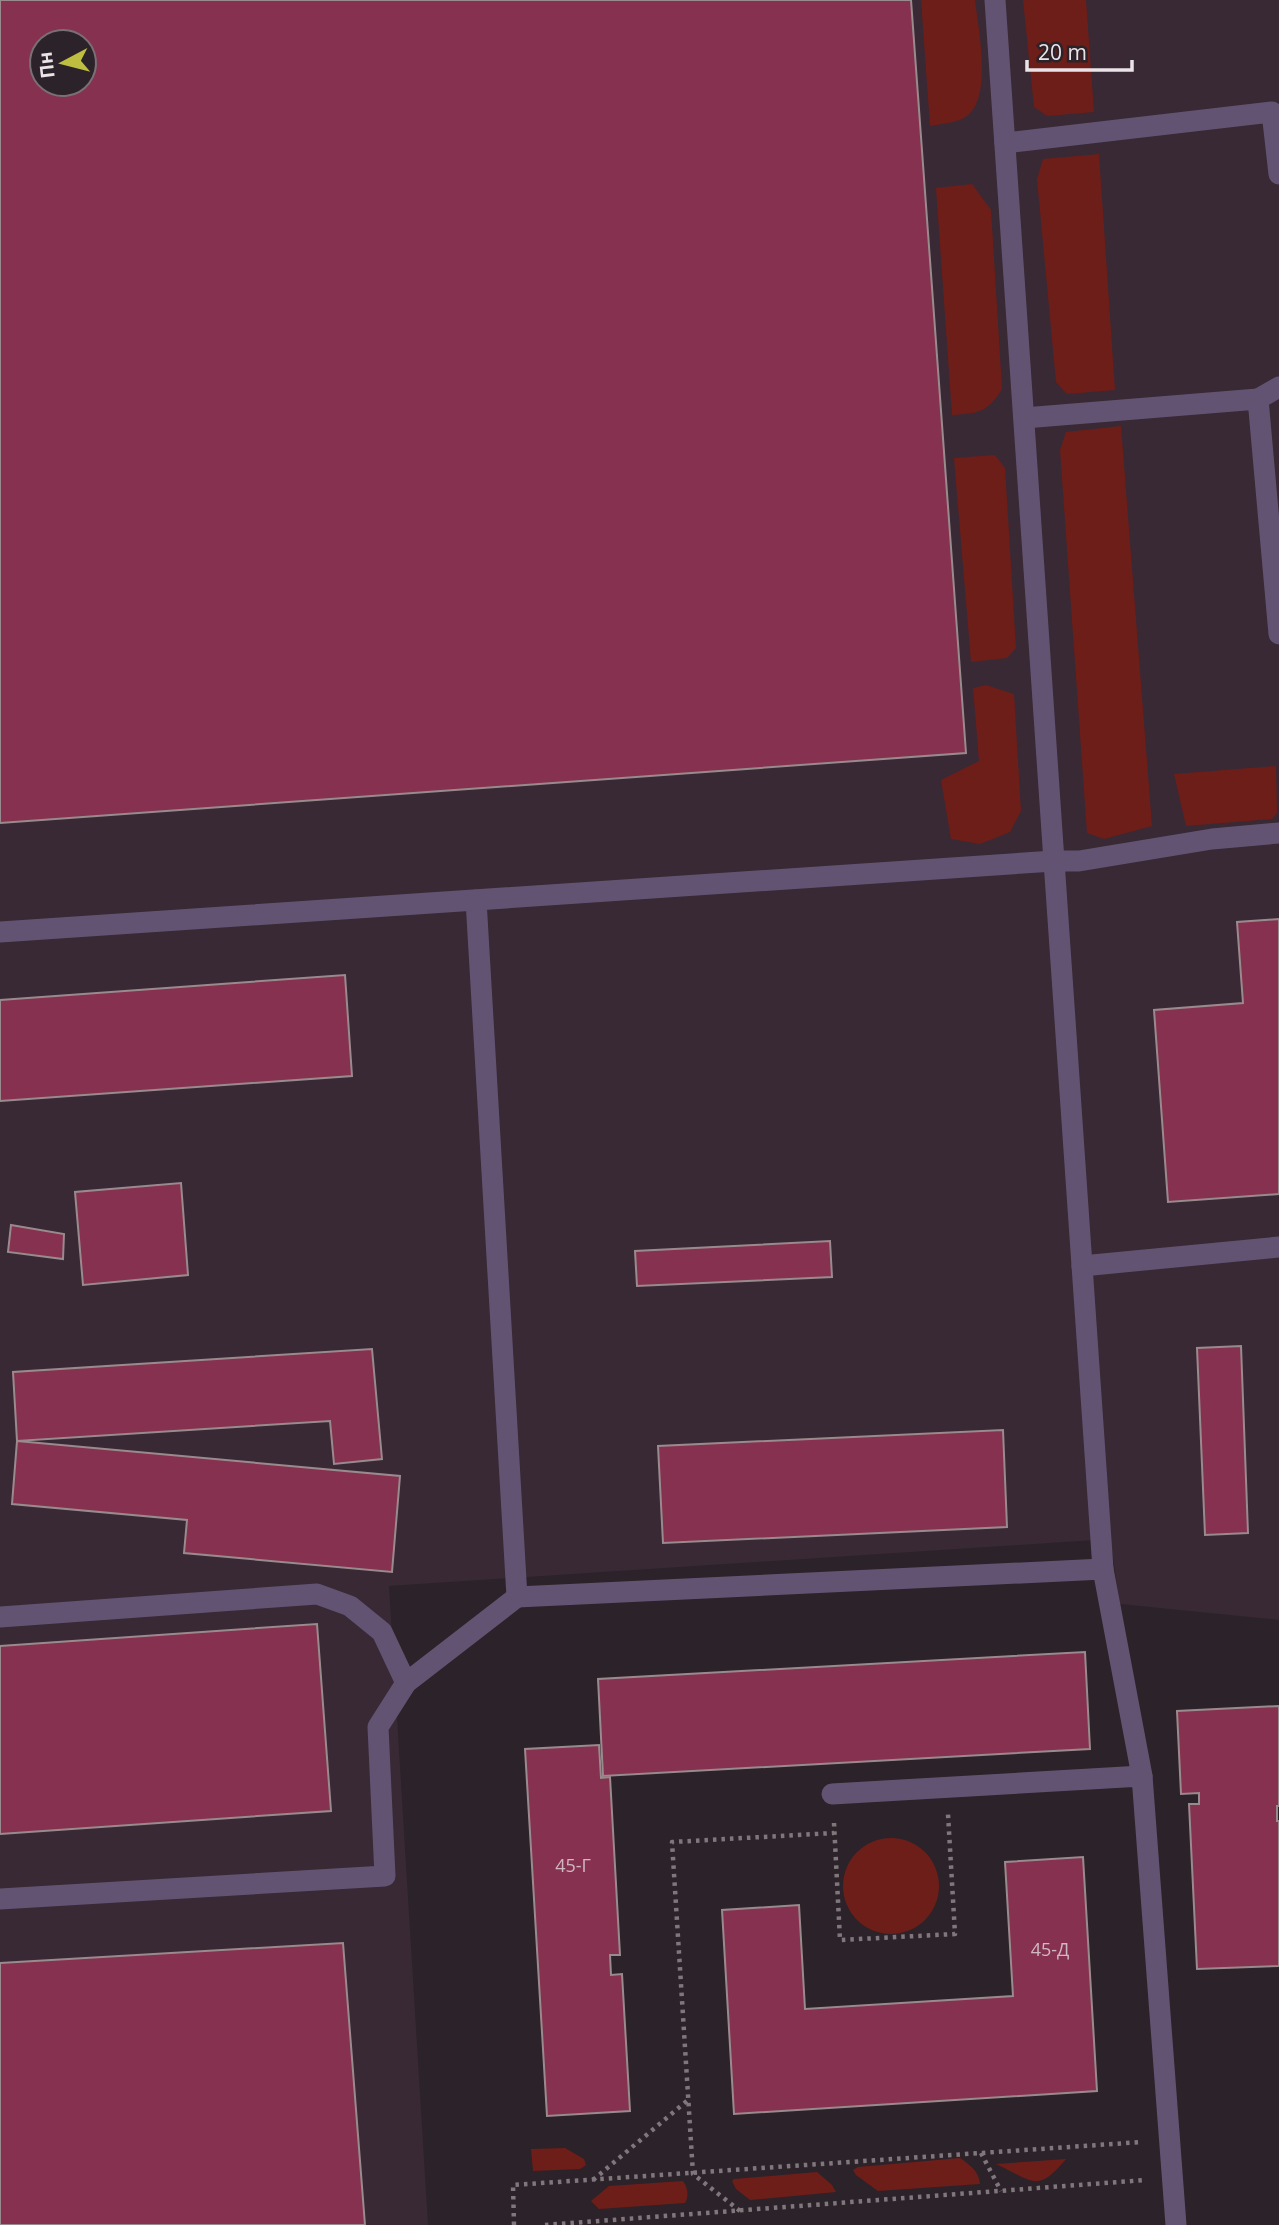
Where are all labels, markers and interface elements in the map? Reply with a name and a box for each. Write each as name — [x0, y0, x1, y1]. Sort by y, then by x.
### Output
north arrow — [28, 28, 98, 98]
scale bar — [1027, 28, 1132, 72]
text: 20 m — [1038, 38, 1087, 66]
text: Пн — [32, 50, 61, 80]
house number: 45-Г — [555, 1853, 591, 1877]
house number: 45-Д — [1031, 1937, 1069, 1961]

